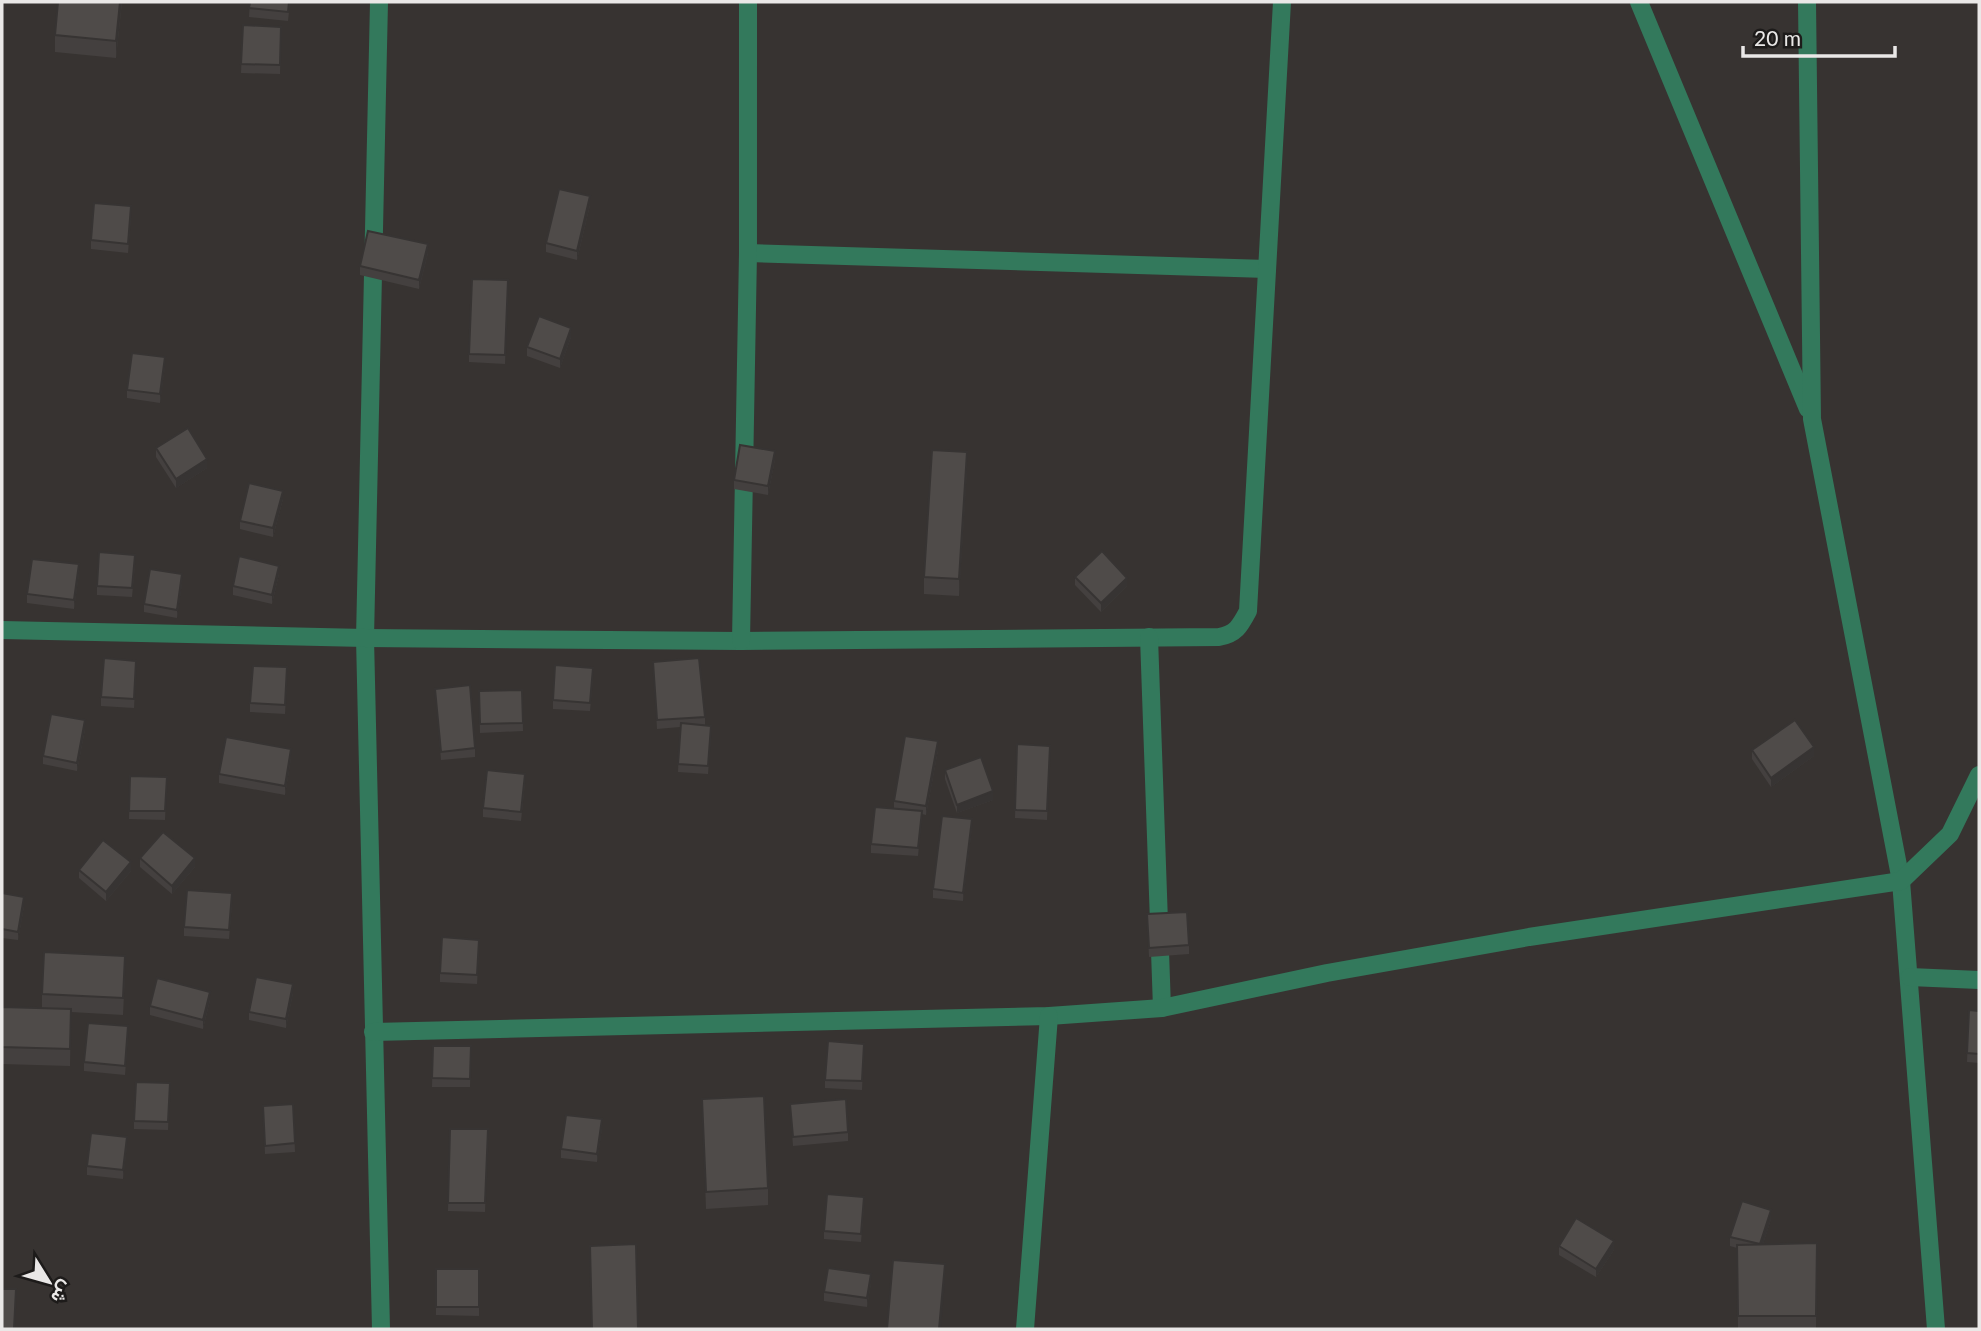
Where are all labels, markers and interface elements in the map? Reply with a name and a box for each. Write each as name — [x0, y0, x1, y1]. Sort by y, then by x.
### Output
scale bar — [1743, 14, 1895, 58]
text: 20 m — [1754, 25, 1801, 50]
north arrow — [14, 1247, 84, 1317]
text: ش — [46, 1276, 79, 1309]

